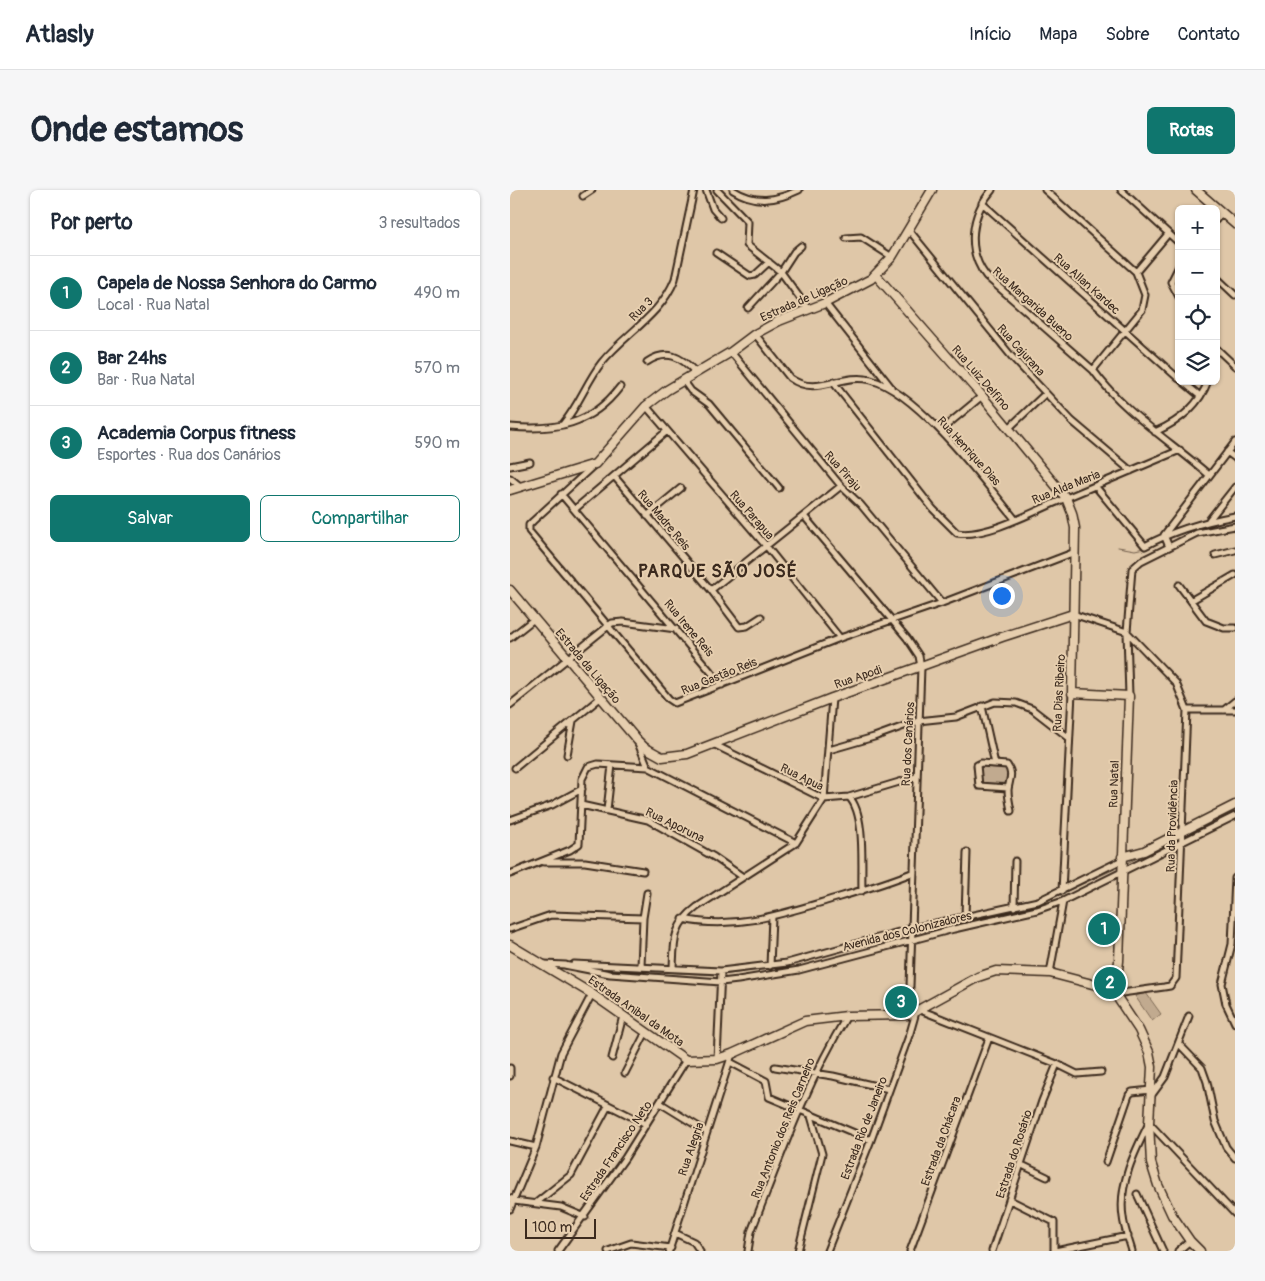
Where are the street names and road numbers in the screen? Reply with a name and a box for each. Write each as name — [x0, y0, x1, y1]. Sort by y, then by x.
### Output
street label: Rua Allan Kardec — [1050, 251, 1123, 318]
street label: Rua Margarida Bueno — [989, 264, 1077, 345]
street label: Estrada de Ligação — [758, 273, 851, 325]
street label: Rua 3 — [626, 294, 657, 325]
street label: Rua Cajurana — [993, 321, 1048, 380]
street label: Rua Luiz Delfino — [948, 343, 1013, 415]
street label: Rua Henrique Dias — [934, 414, 1004, 490]
street label: Rua Piraju — [821, 448, 864, 494]
street label: Rua Alda Maria — [1030, 467, 1103, 508]
street label: Rua Madre Reis — [634, 487, 694, 554]
street label: Rua Parapua — [726, 488, 777, 543]
street label: Rua Irene Reis — [660, 597, 717, 660]
street label: Estrada da Ligação — [552, 626, 624, 707]
street label: Rua Dias Ribeiro — [1050, 653, 1069, 732]
street label: Rua Gastão Reis — [679, 654, 760, 698]
street label: Rua Apodi — [833, 662, 884, 693]
street label: Rua dos Canários — [899, 701, 918, 787]
street label: Rua Natal — [1106, 760, 1123, 808]
street label: Rua Apua — [778, 761, 826, 795]
street label: Rua da Providência — [1163, 779, 1182, 873]
street label: Rua Aporuna — [643, 805, 707, 846]
street label: Avenida dos Colonizadores — [841, 908, 974, 955]
street label: Estrada Anibal da Mota — [585, 973, 687, 1050]
street label: Rua Antonio dos Reis Carneiro — [748, 1055, 819, 1201]
street label: Estrada Rio de Janeiro — [838, 1074, 891, 1182]
street label: Estrada da Chácara — [918, 1094, 965, 1188]
street label: Estrada Francisco Neto — [577, 1098, 656, 1204]
street label: Estrada do Rosário — [993, 1107, 1036, 1200]
street label: Rua Alegria — [675, 1120, 708, 1178]

